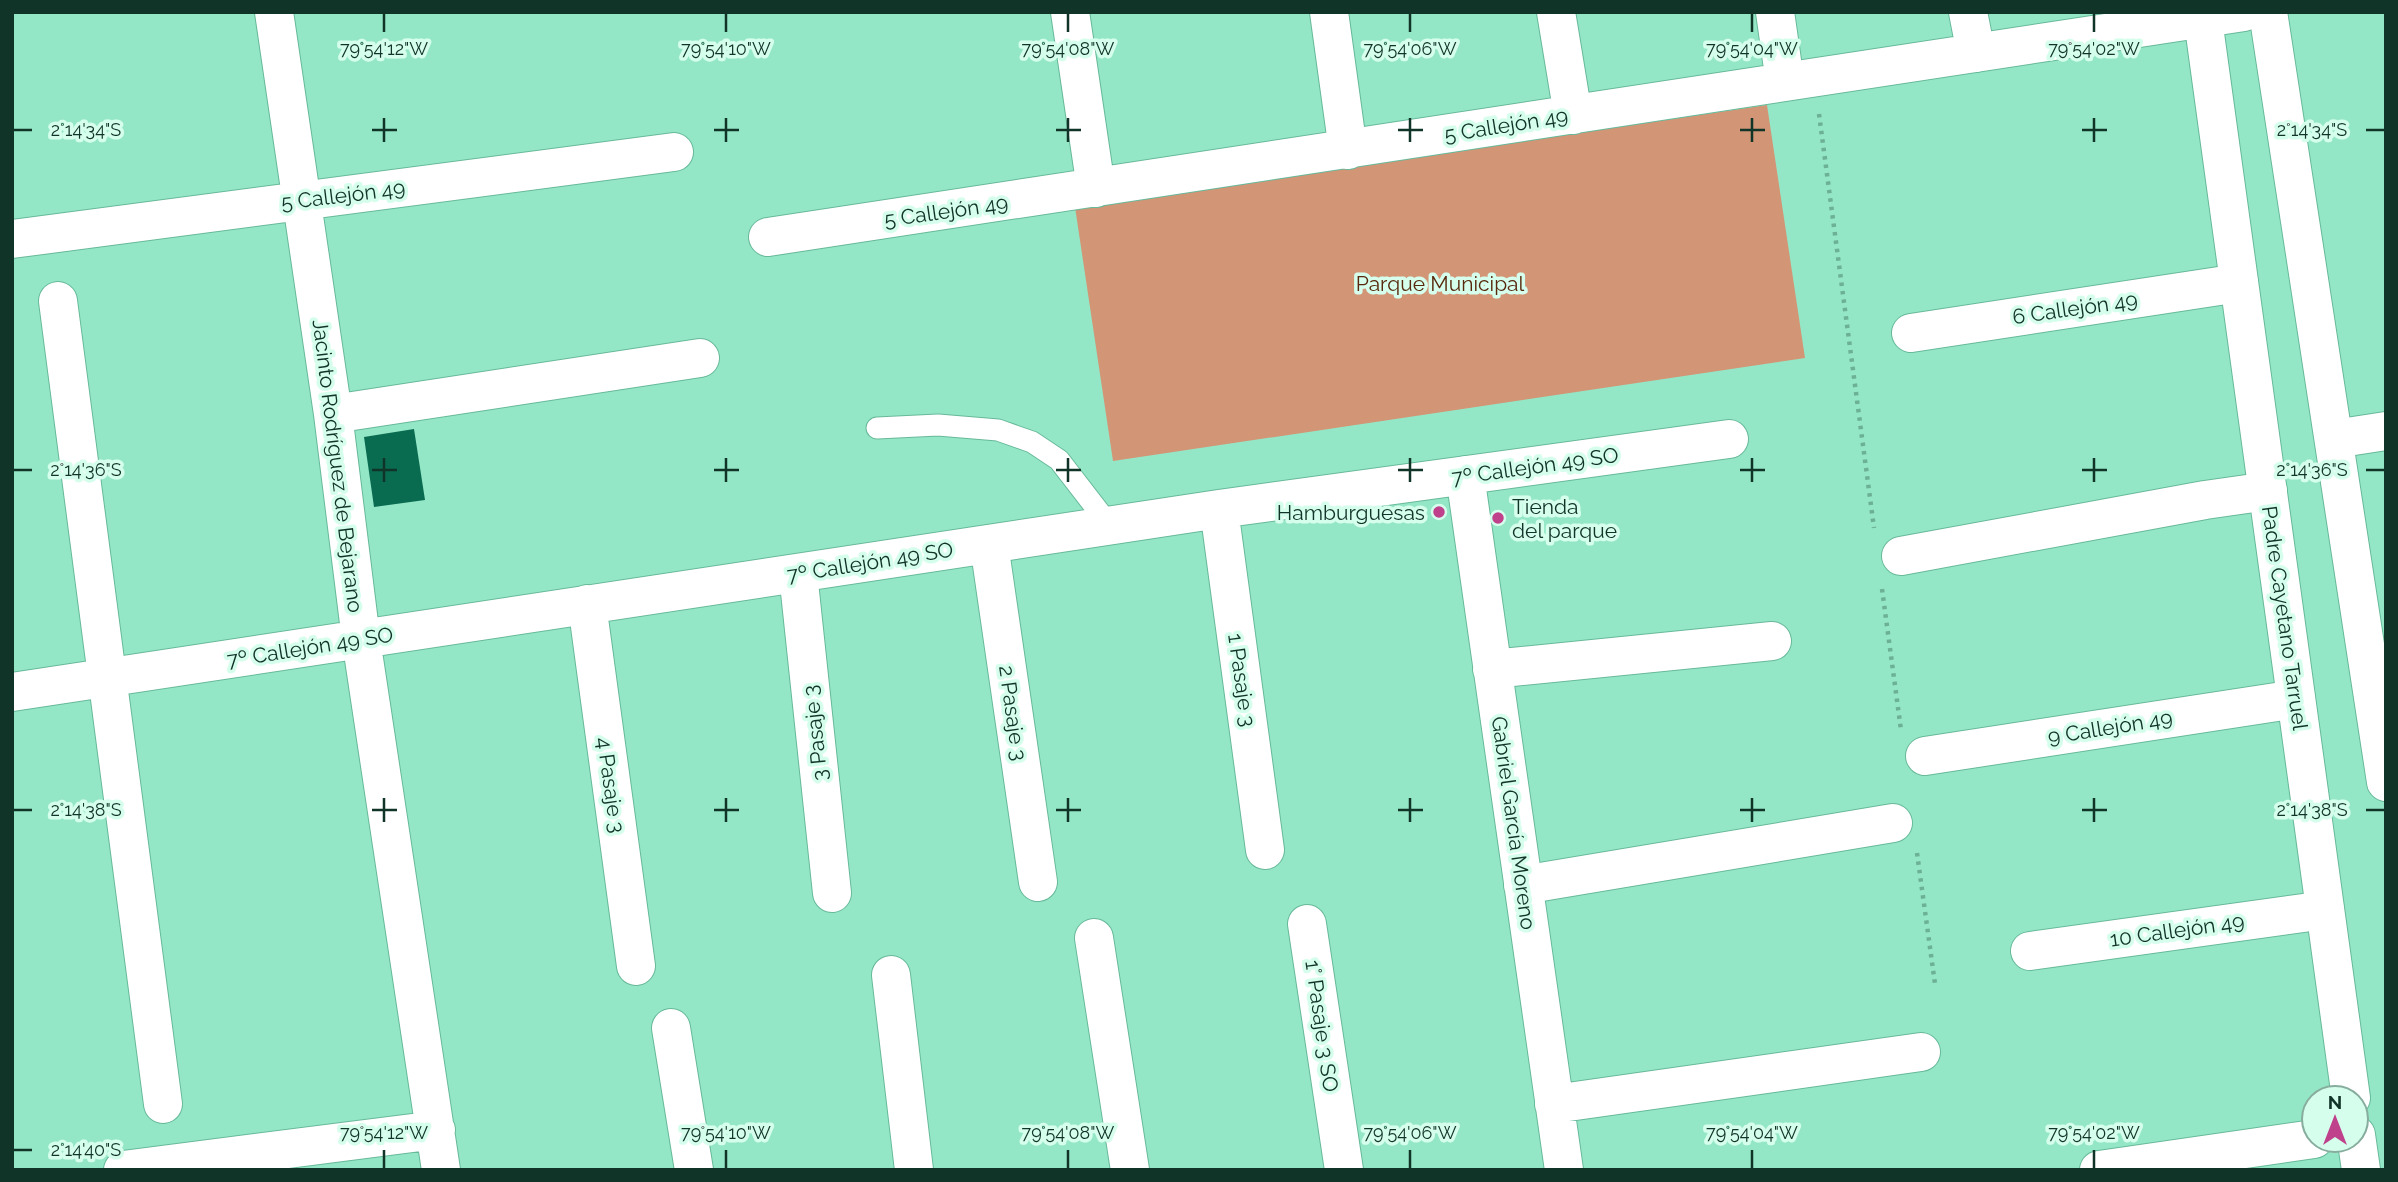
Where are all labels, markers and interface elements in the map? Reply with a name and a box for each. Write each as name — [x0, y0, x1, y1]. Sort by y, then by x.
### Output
text: 79°54'12"W — [340, 38, 428, 59]
text: 79°54'10"W — [681, 38, 771, 59]
text: 79°54'08"W — [1022, 38, 1115, 59]
text: 79°54'06"W — [1364, 38, 1457, 59]
text: 79°54'04"W — [1706, 38, 1798, 59]
text: 79°54'02"W — [2048, 38, 2140, 59]
street label: 5 Callejón 49 — [1442, 103, 1570, 147]
text: 2°14'34"S — [51, 119, 121, 140]
text: 2°14'34"S — [2277, 119, 2347, 140]
street label: 5 Callejón 49 — [279, 175, 407, 215]
street label: 5 Callejón 49 — [882, 190, 1010, 232]
park label: Parque Municipal — [1356, 271, 1525, 296]
street label: 6 Callejón 49 — [2011, 287, 2139, 329]
street label: Jacinto Rodríguez de Bejarano — [308, 318, 368, 614]
street label: 7º Callejón 49 SO — [1450, 442, 1620, 490]
text: 2°14'36"S — [50, 459, 122, 480]
text: 2°14'36"S — [2276, 459, 2348, 480]
place label: Tienda del parque — [1512, 494, 1617, 543]
place label: Hamburguesas — [1277, 500, 1425, 525]
marker: Hamburguesas — [1431, 504, 1447, 520]
street label: Padre Cayetano Tarruel — [2257, 504, 2313, 732]
marker: Tienda del parque — [1490, 510, 1506, 526]
street label: 7º Callejón 49 SO — [785, 537, 955, 587]
street label: 7º Callejón 49 SO — [225, 622, 395, 672]
street label: 1 Pasaje 3 — [1223, 632, 1261, 728]
street label: 2 Pasaje 3 — [994, 664, 1032, 762]
street label: 3 Pasaje 3 — [798, 684, 832, 782]
street label: 9 Callejón 49 — [2046, 705, 2174, 749]
street label: Gabriel García Moreno — [1487, 715, 1541, 931]
street label: 4 Pasaje 3 — [592, 736, 630, 834]
text: 2°14'38"S — [50, 799, 122, 820]
text: 2°14'38"S — [2276, 799, 2348, 820]
street label: 10 Callejón 49 — [2108, 908, 2246, 952]
street label: 1° Pasaje 3 SO — [1300, 958, 1344, 1094]
north arrow — [2300, 1084, 2370, 1154]
text: N — [2328, 1091, 2342, 1113]
text: 79°54'12"W — [340, 1122, 428, 1143]
text: 79°54'10"W — [681, 1122, 771, 1143]
text: 79°54'08"W — [1022, 1122, 1115, 1143]
text: 79°54'06"W — [1364, 1122, 1457, 1143]
text: 79°54'04"W — [1706, 1122, 1798, 1143]
text: 79°54'02"W — [2048, 1122, 2140, 1143]
text: 2°14'40"S — [51, 1139, 121, 1160]

